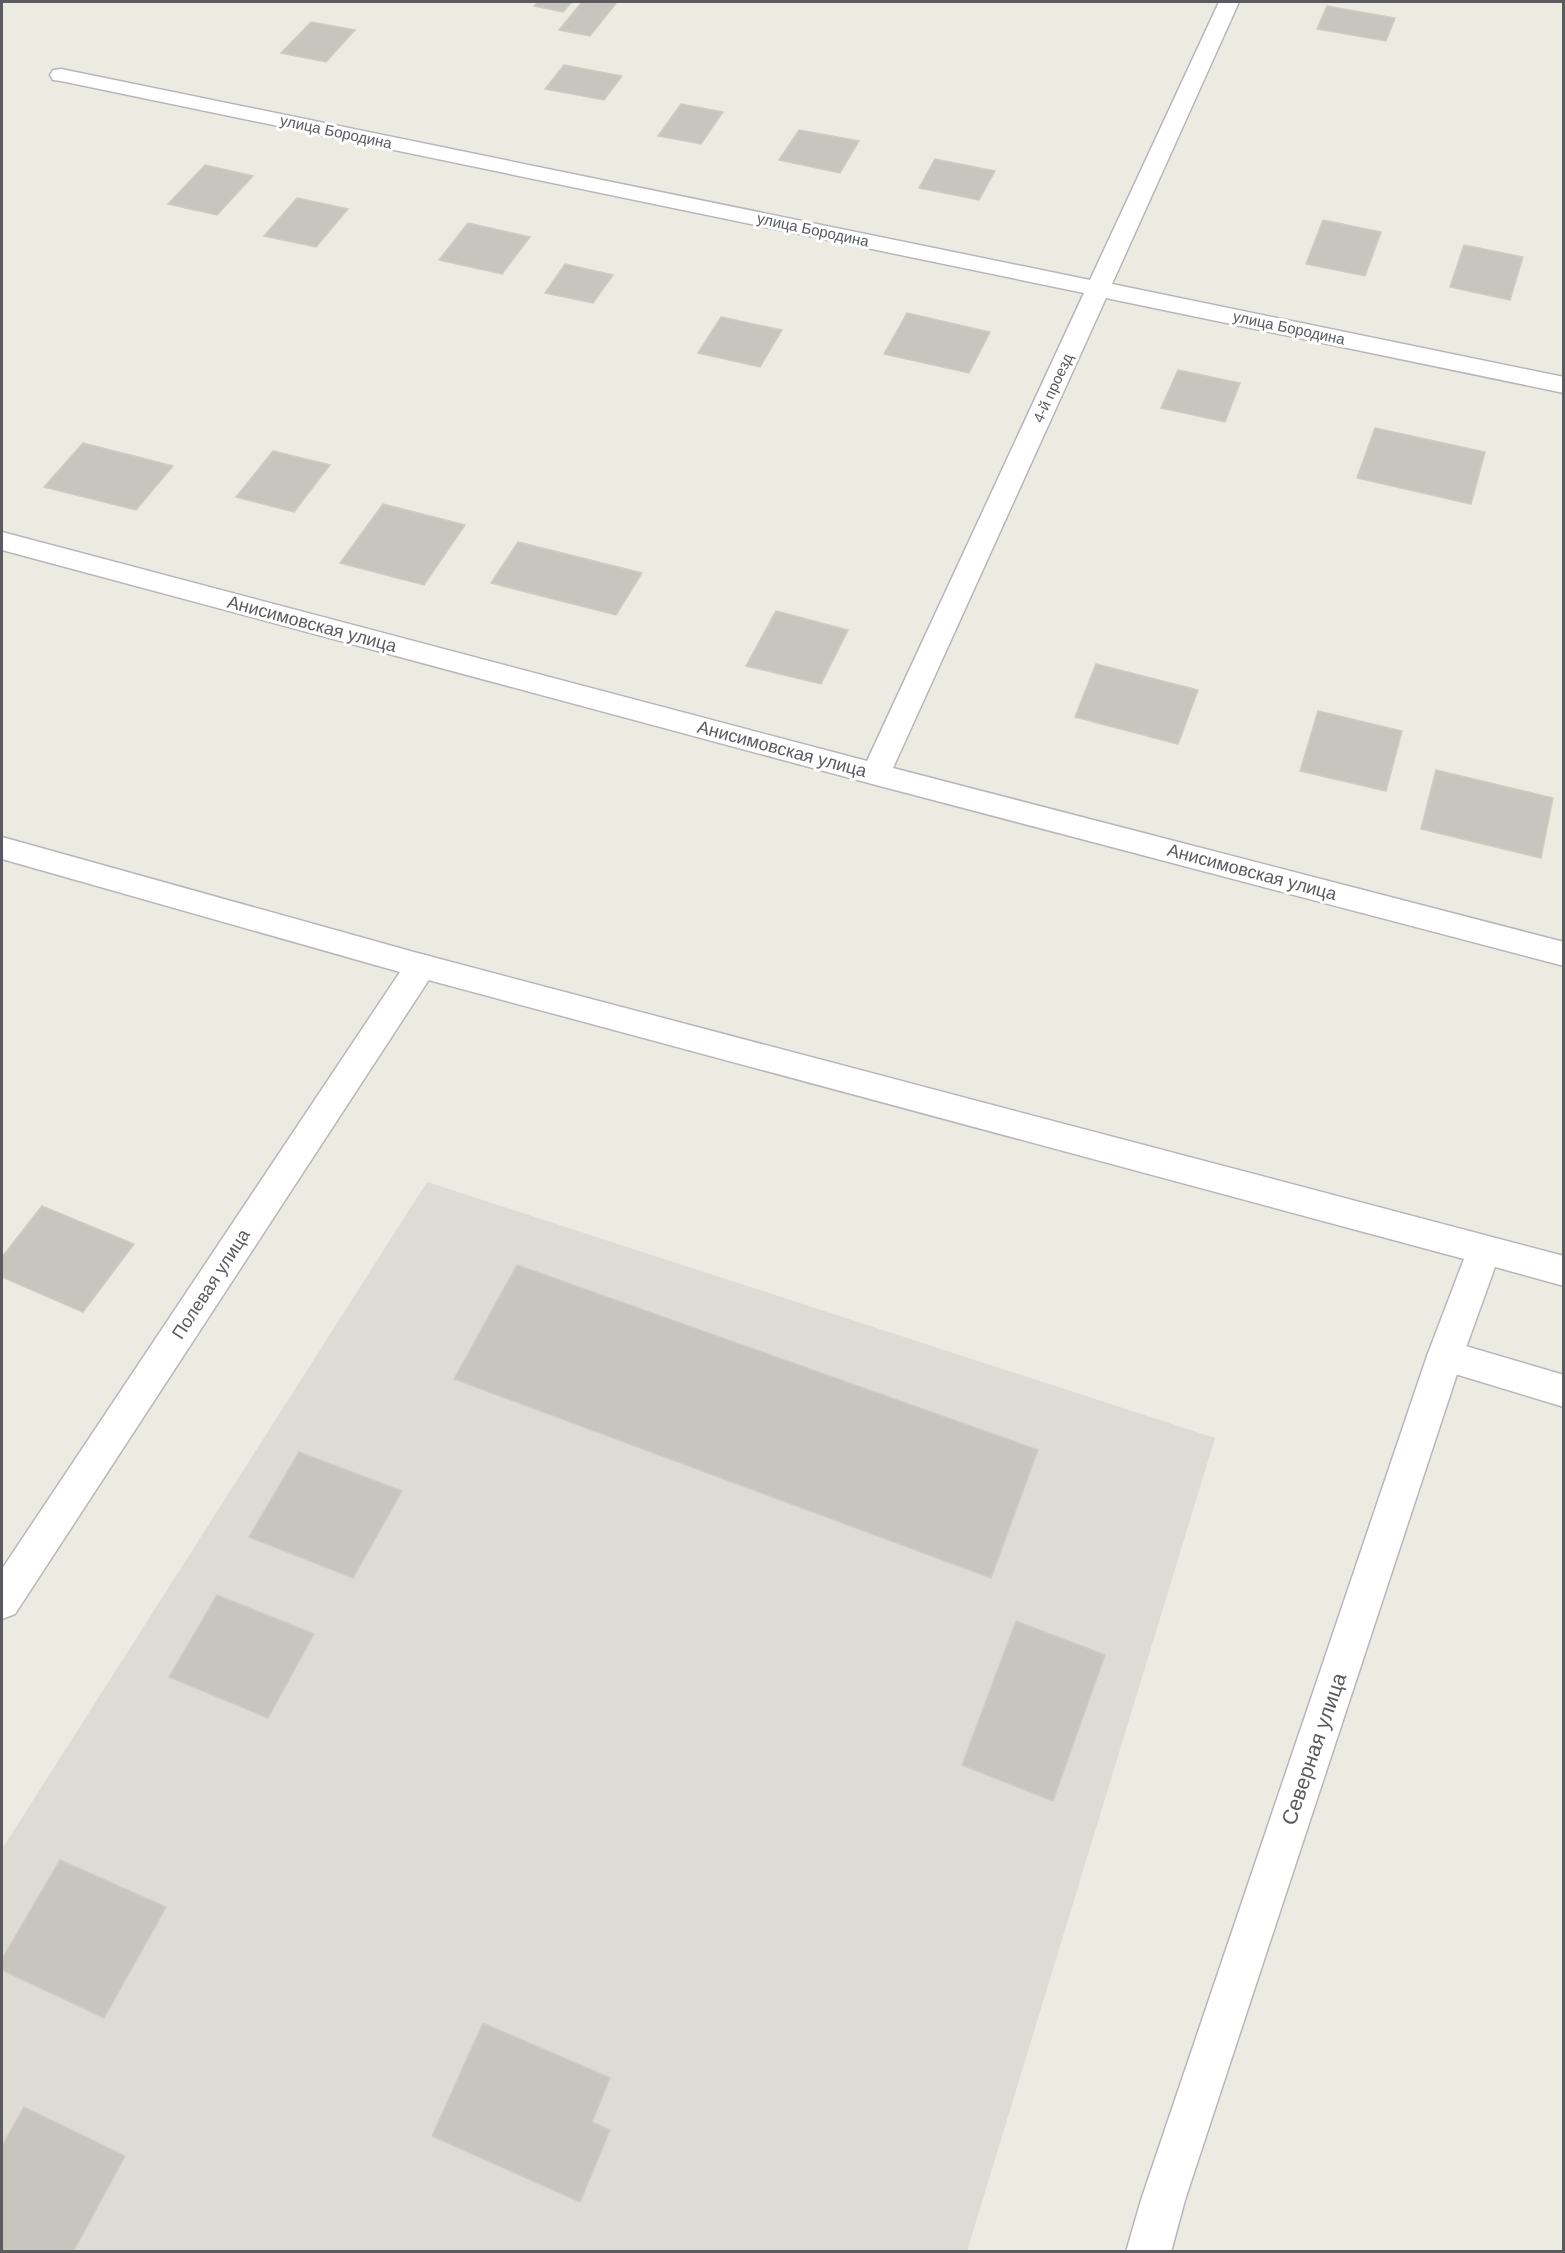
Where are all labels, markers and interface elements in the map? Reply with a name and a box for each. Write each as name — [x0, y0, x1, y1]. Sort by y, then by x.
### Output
street label: улица Бородина — [279, 111, 394, 152]
street label: улица Бородина — [756, 209, 871, 250]
street label: улица Бородина — [1232, 307, 1347, 348]
street label: 4-й проезд — [1029, 350, 1076, 425]
street label: Анисимовская улица — [225, 592, 400, 656]
street label: Анисимовская улица — [695, 717, 870, 781]
street label: Анисимовская улица — [1165, 840, 1340, 904]
street label: Полевая улица — [168, 1225, 254, 1343]
street label: Северная улица — [1277, 1669, 1350, 1828]

